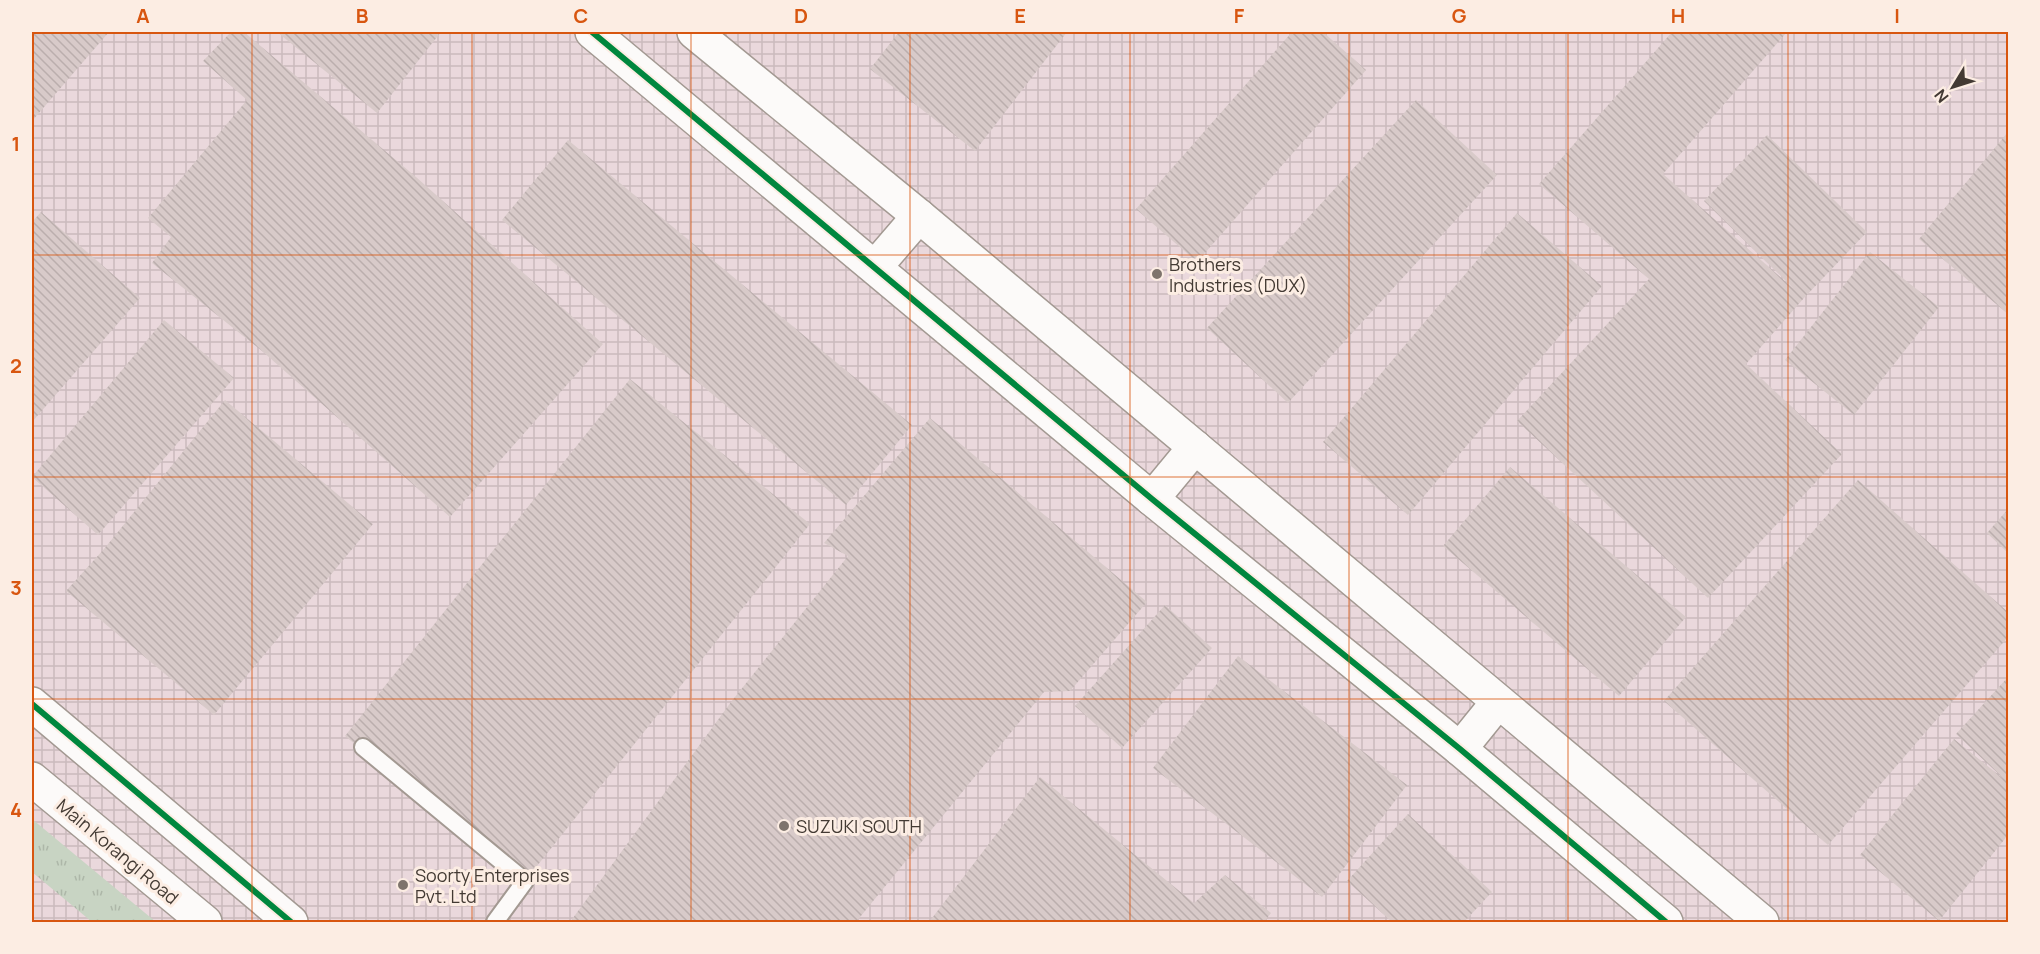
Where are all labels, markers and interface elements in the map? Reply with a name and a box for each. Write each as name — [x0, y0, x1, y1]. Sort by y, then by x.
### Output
text: A — [136, 2, 150, 29]
text: B — [356, 2, 369, 29]
text: C — [574, 2, 588, 29]
text: D — [794, 2, 808, 29]
text: E — [1014, 2, 1026, 29]
text: F — [1234, 2, 1245, 29]
text: G — [1452, 2, 1467, 29]
text: H — [1671, 2, 1685, 29]
text: I — [1894, 2, 1900, 29]
north arrow — [1923, 57, 1983, 117]
text: N — [1929, 85, 1953, 108]
text: 1 — [12, 130, 20, 157]
place label: Brothers Industries (DUX) — [1169, 252, 1307, 297]
marker: Brothers Industries (DUX) — [1150, 267, 1164, 281]
text: 2 — [10, 352, 22, 379]
text: 3 — [10, 574, 22, 601]
street label: Main Korangi Road — [52, 793, 184, 909]
text: 4 — [10, 796, 22, 823]
place label: SUZUKI SOUTH — [796, 814, 922, 838]
marker: SUZUKI SOUTH — [777, 819, 791, 833]
place label: Soorty Enterprises Pvt. Ltd — [415, 863, 570, 908]
marker: Soorty Enterprises Pvt. Ltd — [396, 878, 410, 892]

